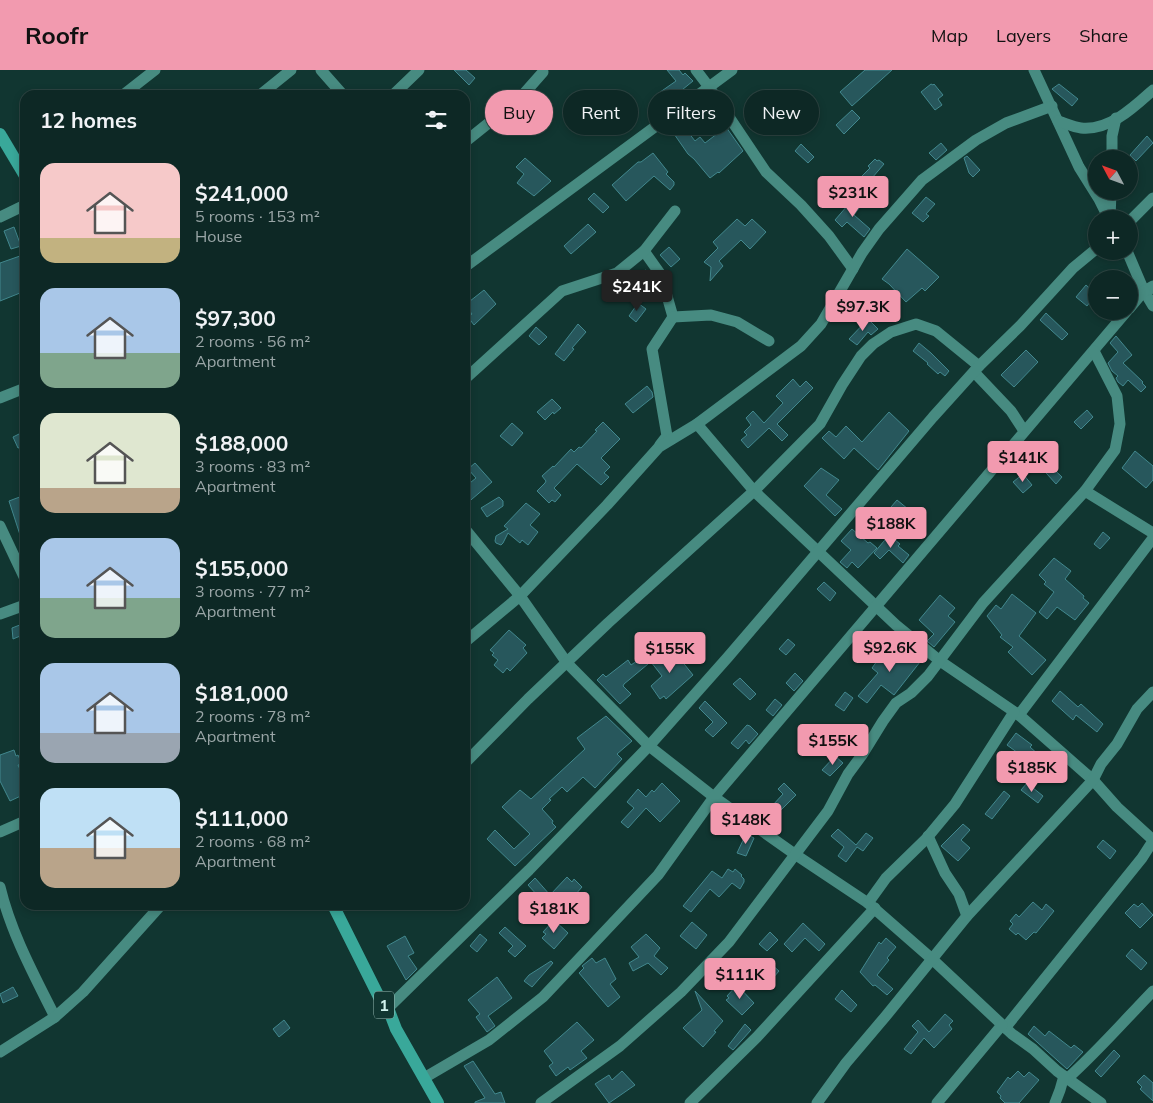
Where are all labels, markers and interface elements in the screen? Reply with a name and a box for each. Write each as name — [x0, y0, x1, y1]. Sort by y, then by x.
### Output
text: Roofr — [25, 20, 88, 50]
text: Map — [931, 24, 968, 47]
text: Layers — [996, 24, 1051, 47]
text: Share — [1079, 24, 1128, 47]
chip: Buy — [485, 90, 553, 135]
chip: Rent — [563, 90, 638, 135]
chip: Filters — [648, 90, 734, 135]
chip: New — [744, 90, 819, 135]
icon: filters — [422, 106, 450, 134]
text: 12 homes — [40, 107, 137, 133]
north arrow — [1088, 150, 1138, 200]
map controls — [1088, 150, 1138, 320]
pin: $231K — [818, 176, 888, 218]
text: $241,000 — [195, 180, 288, 206]
text: $231K — [828, 182, 878, 202]
icon: home — [80, 183, 140, 243]
text: 5 rooms · 153 m² — [195, 206, 320, 226]
button: + — [1088, 210, 1138, 260]
text: House — [195, 226, 242, 246]
pin: $241K — [602, 270, 672, 312]
button: − — [1088, 270, 1138, 320]
text: $241K — [612, 276, 662, 296]
pin: $97.3K — [822, 290, 904, 332]
text: $97.3K — [836, 296, 890, 316]
text: $97,300 — [195, 305, 276, 331]
icon: home — [80, 308, 140, 368]
text: 2 rooms · 56 m² — [195, 331, 310, 351]
text: Apartment — [195, 351, 276, 371]
text: $188,000 — [195, 430, 288, 456]
icon: home — [80, 433, 140, 493]
pin: $141K — [988, 440, 1058, 483]
text: $141K — [998, 447, 1048, 467]
text: 3 rooms · 83 m² — [195, 456, 310, 476]
text: Apartment — [195, 476, 276, 496]
pin: $188K — [856, 506, 926, 549]
text: $188K — [866, 513, 916, 533]
text: $155,000 — [195, 555, 288, 581]
icon: home — [80, 558, 140, 618]
text: 3 rooms · 77 m² — [195, 581, 310, 601]
text: Apartment — [195, 601, 276, 621]
pin: $92.6K — [849, 630, 931, 673]
pin: $155K — [635, 632, 705, 674]
text: $92.6K — [863, 637, 917, 657]
text: $155K — [645, 638, 695, 658]
text: $181,000 — [195, 680, 288, 706]
icon: home — [80, 683, 140, 743]
text: 2 rooms · 78 m² — [195, 706, 310, 726]
pin: $155K — [798, 724, 868, 766]
text: Apartment — [195, 726, 276, 746]
text: $155K — [808, 730, 858, 750]
pin: $185K — [997, 750, 1067, 793]
text: $185K — [1007, 757, 1057, 777]
pin: $148K — [711, 802, 781, 845]
text: $111,000 — [195, 805, 288, 831]
icon: home — [80, 808, 140, 868]
text: $148K — [721, 809, 771, 829]
text: 2 rooms · 68 m² — [195, 831, 310, 851]
text: Apartment — [195, 851, 276, 871]
pin: $181K — [519, 892, 589, 934]
text: $181K — [529, 898, 579, 918]
pin: $111K — [705, 958, 775, 1000]
text: $111K — [715, 964, 765, 984]
road number: 1 — [374, 992, 394, 1018]

